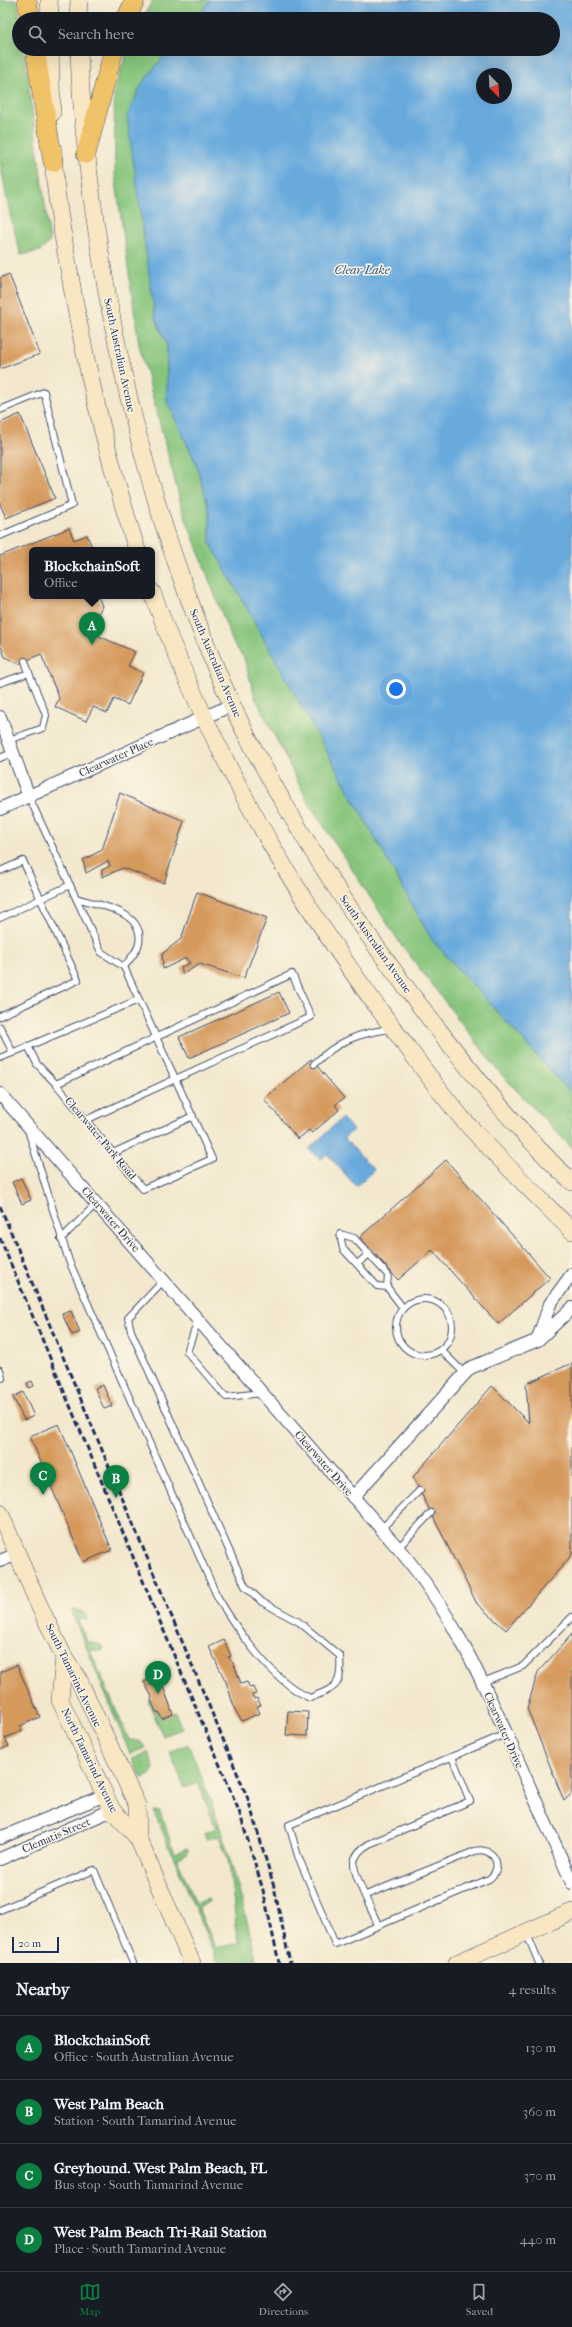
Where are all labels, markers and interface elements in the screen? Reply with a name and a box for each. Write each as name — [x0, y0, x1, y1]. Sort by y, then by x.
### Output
search box — [12, 12, 560, 56]
icon: search — [26, 23, 48, 45]
text: Search here — [58, 25, 134, 43]
north arrow — [476, 68, 512, 104]
water label: Clear Lake — [334, 263, 391, 277]
street label: South Australian Avenue — [101, 297, 138, 414]
popup — [29, 547, 155, 599]
text: BlockchainSoft — [44, 557, 140, 575]
text: Office — [44, 575, 78, 590]
street label: South Australian Avenue — [187, 607, 244, 720]
pin: A — [79, 612, 105, 645]
your location — [386, 679, 406, 699]
street label: Clearwater Place — [77, 735, 156, 780]
street label: South Australian Avenue — [337, 893, 415, 996]
street label: Clearwater Park Road — [62, 1094, 140, 1183]
street label: Clearwater Drive — [79, 1184, 143, 1255]
street label: Clearwater Drive — [292, 1428, 356, 1499]
pin: C — [30, 1462, 56, 1495]
pin: B — [103, 1465, 129, 1498]
street label: South Tamarind Avenue — [43, 1621, 105, 1730]
pin: D — [145, 1661, 171, 1694]
street label: Clearwater Drive — [481, 1690, 526, 1771]
street label: North Tamarind Avenue — [59, 1706, 121, 1815]
street label: Clematis Street — [20, 1815, 92, 1856]
scale bar — [12, 1935, 59, 1954]
text: 20 m — [18, 1937, 41, 1950]
text: Nearby — [16, 1979, 70, 1999]
text: 4 results — [509, 1982, 556, 1997]
text: BlockchainSoft — [54, 2031, 150, 2049]
text: A — [25, 2040, 33, 2055]
text: 130 m — [525, 2040, 556, 2055]
text: Office · South Australian Avenue — [54, 2049, 234, 2064]
text: West Palm Beach — [54, 2095, 164, 2113]
text: B — [25, 2104, 33, 2119]
text: 360 m — [523, 2104, 556, 2119]
text: Station · South Tamarind Avenue — [54, 2113, 236, 2128]
text: Greyhound. West Palm Beach, FL — [54, 2159, 267, 2177]
text: C — [25, 2168, 33, 2183]
text: 370 m — [524, 2168, 556, 2183]
text: Bus stop · South Tamarind Avenue — [54, 2177, 243, 2192]
text: West Palm Beach Tri-Rail Station — [54, 2223, 267, 2241]
text: D — [24, 2232, 34, 2247]
text: 440 m — [520, 2232, 556, 2247]
text: Place · South Tamarind Avenue — [54, 2241, 226, 2256]
tab: Map — [79, 2281, 101, 2318]
tab: Directions — [259, 2281, 308, 2318]
tab: Saved — [466, 2281, 493, 2318]

